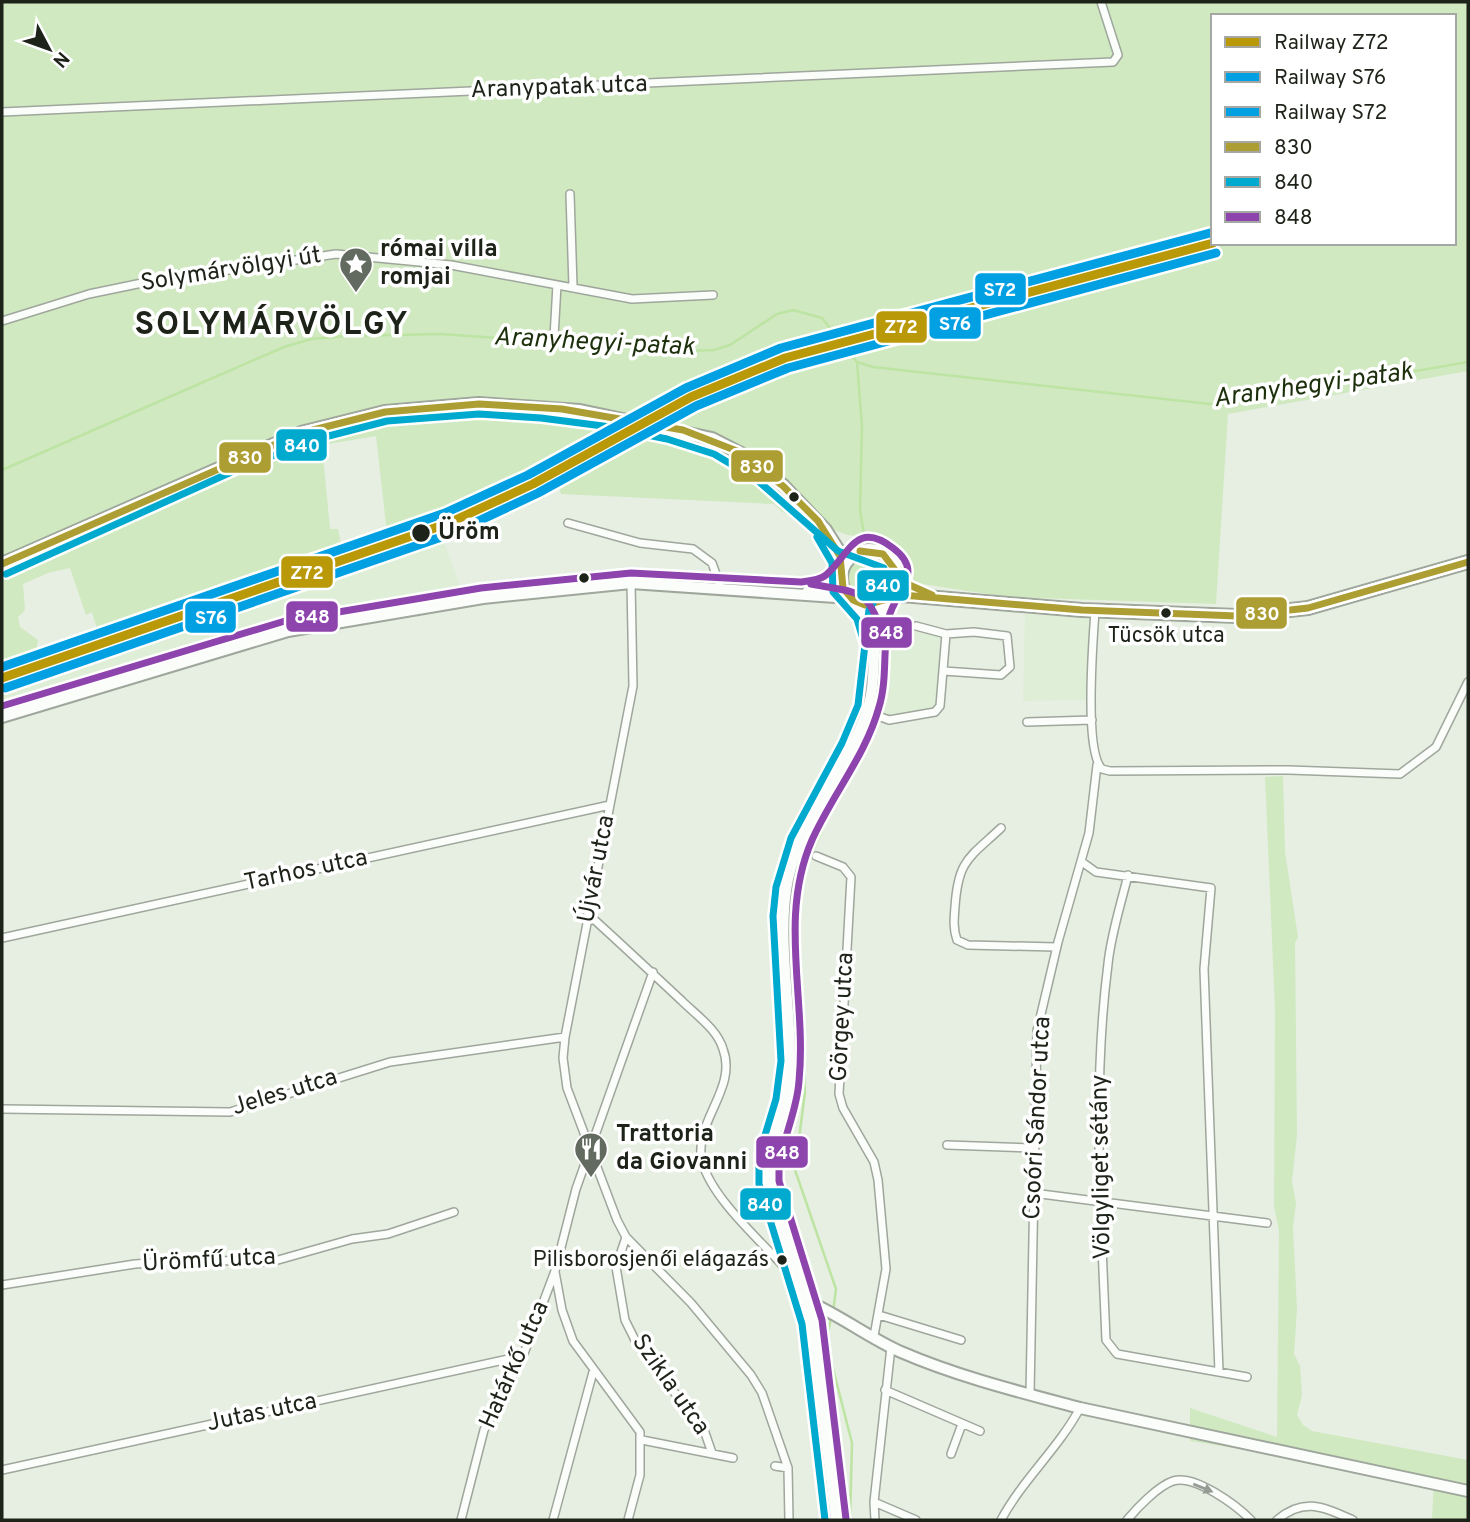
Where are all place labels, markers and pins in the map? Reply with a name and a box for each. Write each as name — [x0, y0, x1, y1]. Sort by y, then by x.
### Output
place label: római villa romjai — [380, 235, 498, 293]
place icon: római villa romjai — [337, 245, 375, 294]
unlabelled marker — [787, 490, 801, 504]
place label: Üröm — [438, 516, 500, 548]
marker: Üröm — [410, 522, 432, 544]
unlabelled marker — [577, 571, 591, 585]
marker: Tücsök utca — [1159, 606, 1173, 620]
place label: Tücsök utca — [1107, 623, 1225, 650]
place label: Trattoria da Giovanni — [616, 1120, 747, 1178]
restaurant icon: Trattoria da Giovanni — [572, 1130, 610, 1179]
place label: Pilisborosjenői elágazás — [533, 1247, 769, 1274]
marker: Pilisborosjenői elágazás — [775, 1253, 789, 1267]

